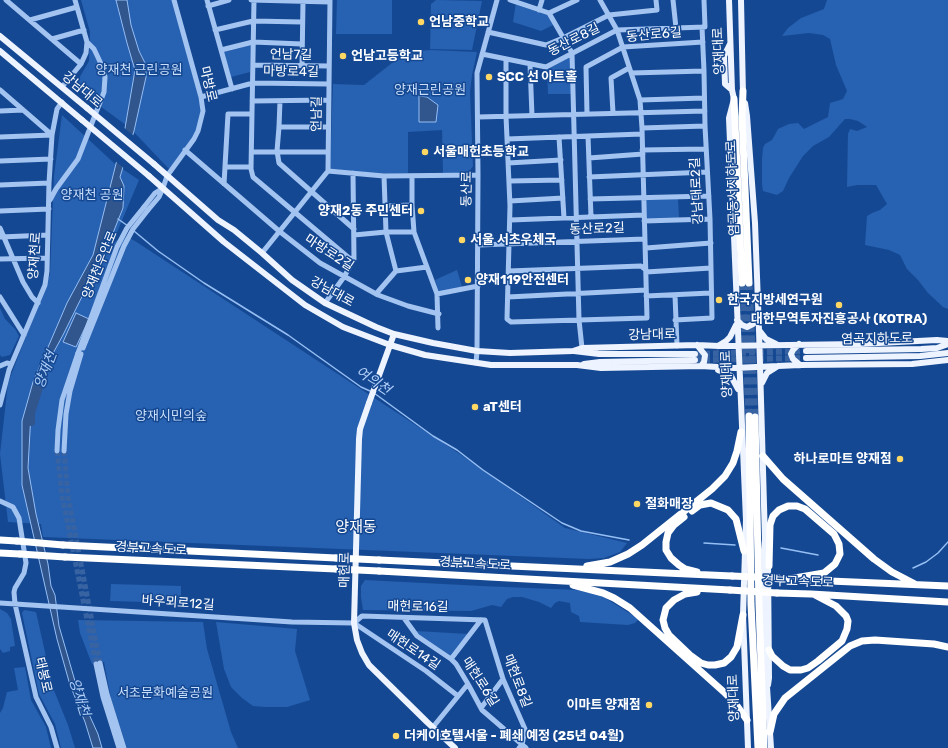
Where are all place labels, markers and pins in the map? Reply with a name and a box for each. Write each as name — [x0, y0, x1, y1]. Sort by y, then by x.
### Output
place label: 언남중학교 — [429, 14, 489, 30]
marker: 언남중학교 — [416, 17, 426, 27]
place label: 언남고등학교 — [351, 48, 423, 64]
marker: 언남고등학교 — [338, 51, 348, 61]
place label: SCC 선 아트홀 — [497, 69, 577, 85]
marker: SCC 선 아트홀 — [484, 72, 494, 82]
place label: 서울매헌초등학교 — [433, 144, 529, 160]
marker: 서울매헌초등학교 — [420, 147, 430, 157]
place label: 양재2동 주민센터 — [318, 203, 413, 219]
marker: 양재2동 주민센터 — [416, 206, 426, 216]
place label: 서울 서초우체국 — [470, 232, 556, 248]
marker: 서울 서초우체국 — [457, 235, 467, 245]
place label: 양재119안전센터 — [476, 272, 569, 288]
marker: 양재119안전센터 — [463, 275, 473, 285]
place label: 한국지방세연구원 — [727, 292, 823, 308]
marker: 한국지방세연구원 — [714, 295, 724, 305]
marker: 대한무역투자진흥공사 (KOTRA) — [834, 300, 844, 310]
place label: 대한무역투자진흥공사 (KOTRA) — [751, 311, 927, 327]
place label: aT센터 — [483, 399, 522, 415]
marker: aT센터 — [470, 402, 480, 412]
place label: 하나로마트 양재점 — [794, 451, 892, 467]
marker: 하나로마트 양재점 — [895, 454, 905, 464]
place label: 절화매장 — [645, 496, 693, 512]
marker: 절화매장 — [632, 499, 642, 509]
place label: 이마트 양재점 — [566, 697, 641, 713]
marker: 이마트 양재점 — [644, 700, 654, 710]
place label: 더케이호텔서울 - 폐쇄 예정 (25년 04월) — [404, 728, 624, 744]
marker: 더케이호텔서울 - 폐쇄 예정 (25년 04월) — [391, 731, 401, 741]

